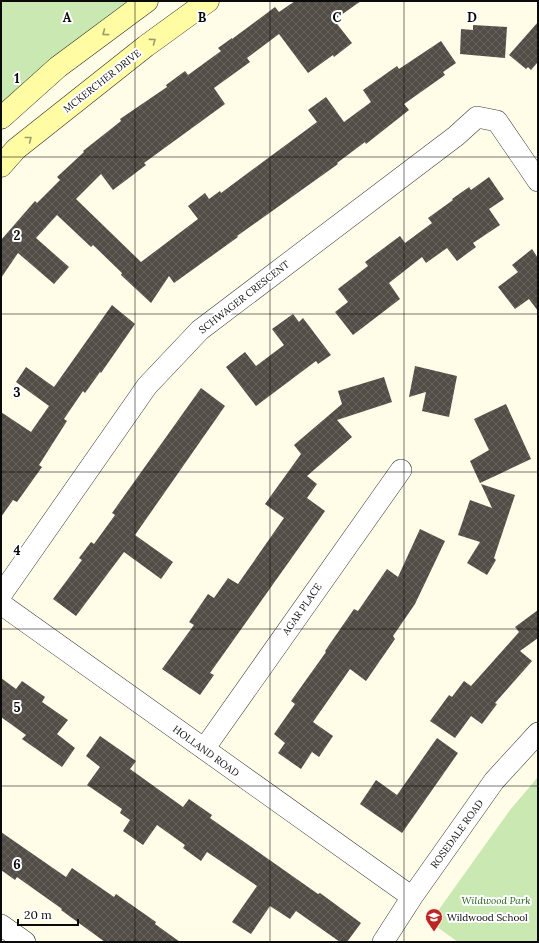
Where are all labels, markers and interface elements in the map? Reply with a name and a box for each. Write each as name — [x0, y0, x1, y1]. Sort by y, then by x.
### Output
text: A — [63, 9, 72, 26]
text: B — [198, 9, 207, 26]
text: C — [333, 9, 342, 26]
text: D — [467, 9, 477, 26]
one-way arrow — [102, 28, 109, 35]
one-way arrow — [148, 39, 155, 46]
street label: MCKERCHER DRIVE — [61, 47, 143, 115]
text: 1 — [14, 70, 20, 87]
one-way arrow — [24, 137, 31, 144]
text: 2 — [14, 227, 21, 244]
street label: SCHWAGER CRESCENT — [196, 257, 292, 336]
text: 3 — [13, 384, 21, 401]
text: 4 — [13, 542, 21, 559]
street label: AGAR PLACE — [279, 581, 325, 638]
text: 5 — [13, 699, 21, 716]
street label: HOLLAND ROAD — [170, 723, 242, 779]
street label: ROSEDALE ROAD — [428, 797, 486, 871]
text: 6 — [13, 856, 21, 873]
park label: Wildwood Park — [461, 894, 531, 907]
scale bar — [18, 901, 78, 927]
text: 20 m — [24, 907, 52, 922]
school or university icon: Wildwood School — [424, 907, 444, 932]
place label: Wildwood School — [447, 911, 528, 924]

